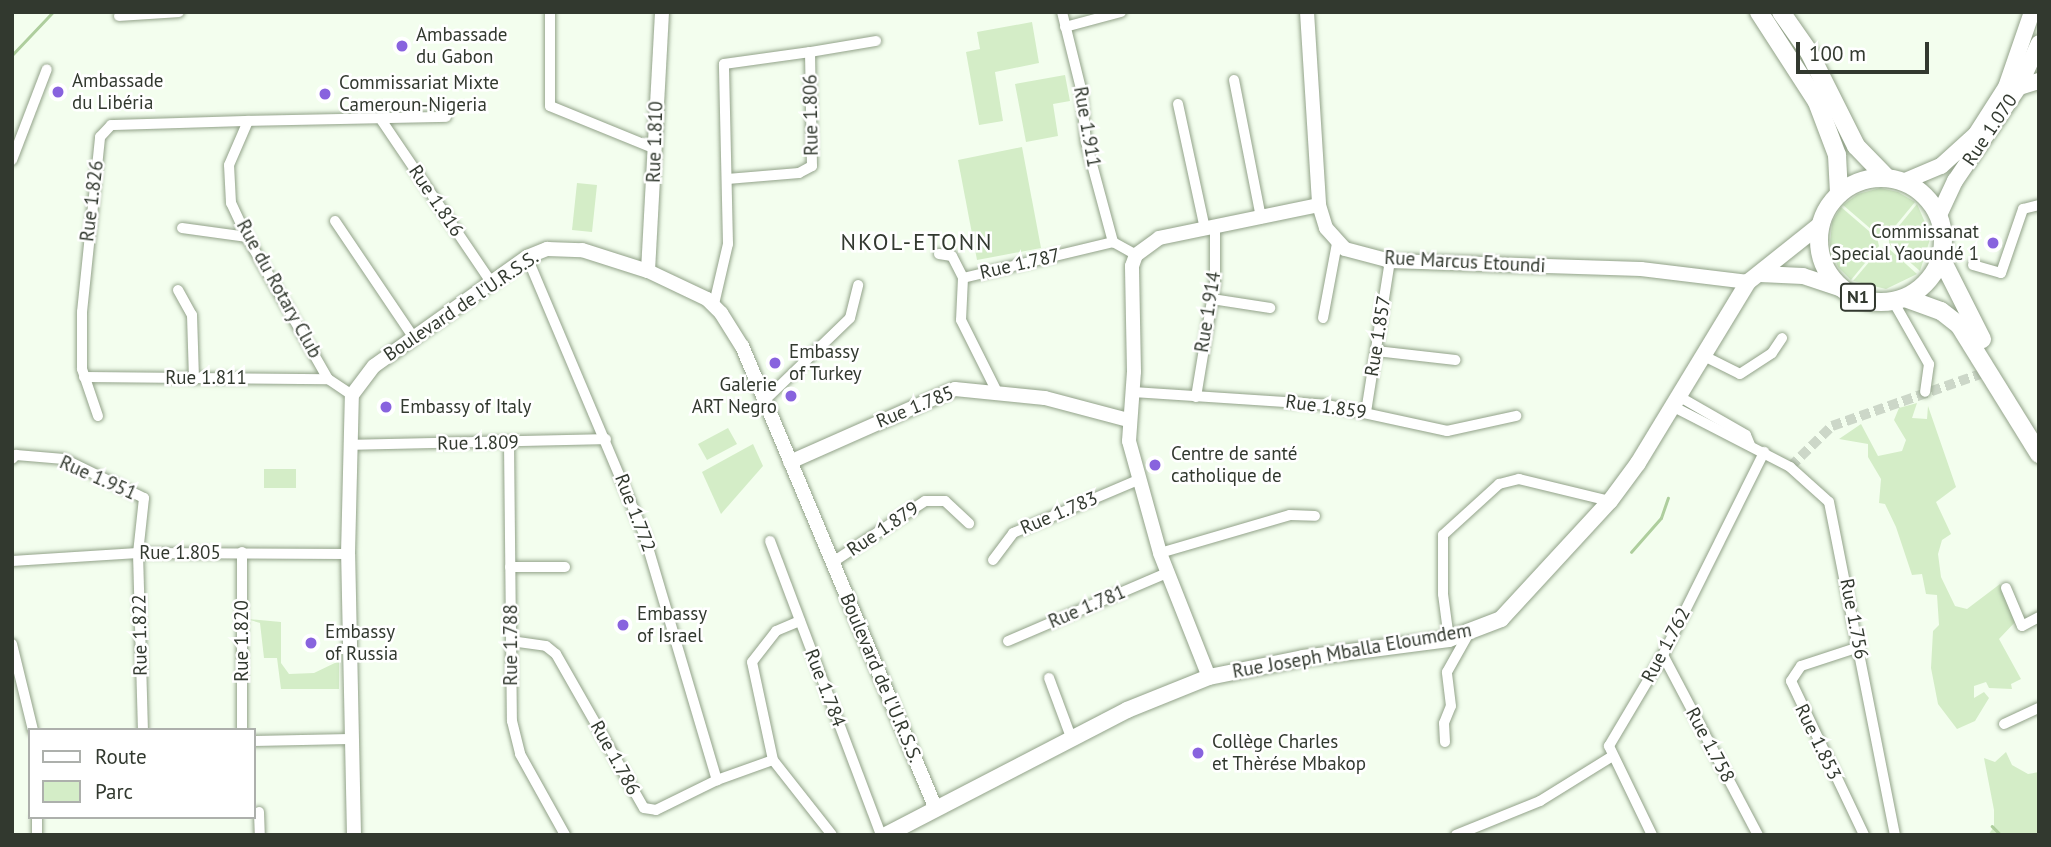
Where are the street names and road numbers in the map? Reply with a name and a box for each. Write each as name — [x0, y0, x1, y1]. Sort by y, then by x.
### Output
street label: Rue 1.806 — [799, 74, 823, 156]
street label: Rue 1.911 — [1069, 85, 1105, 169]
street label: Rue 1.070 — [1958, 90, 2022, 170]
street label: Rue 1.810 — [642, 101, 668, 183]
street label: Rue 1.826 — [76, 159, 108, 243]
street label: Rue 1.816 — [404, 161, 468, 241]
street label: Rue du Rotary Club — [231, 216, 327, 362]
street label: Rue 1.787 — [978, 244, 1062, 284]
street label: Boulevard de l'U.R.S.S. — [379, 246, 543, 366]
street label: Rue Marcus Etoundi — [1384, 246, 1546, 278]
street label: Rue 1.914 — [1190, 270, 1226, 354]
road number: N1 — [1839, 282, 1877, 312]
street label: Rue 1.857 — [1360, 294, 1396, 378]
street label: Rue 1.811 — [165, 367, 247, 389]
street label: Rue 1.785 — [873, 381, 957, 433]
street label: Rue 1.859 — [1284, 390, 1368, 424]
street label: Rue 1.809 — [437, 431, 519, 455]
street label: Rue 1.951 — [56, 451, 140, 505]
street label: Rue 1.772 — [610, 471, 660, 555]
street label: Rue 1.783 — [1017, 487, 1101, 539]
street label: Rue 1.879 — [843, 497, 923, 561]
street label: Rue 1.805 — [139, 542, 221, 564]
street label: Rue 1.756 — [1835, 577, 1873, 661]
street label: Rue 1.781 — [1045, 581, 1129, 633]
street label: Boulevard de l'U.R.S.S. — [835, 590, 927, 766]
street label: Rue 1.822 — [128, 594, 152, 676]
street label: Rue 1.820 — [231, 600, 253, 682]
street label: Rue 1.788 — [500, 604, 522, 686]
street label: Rue 1.762 — [1637, 604, 1695, 686]
street label: Rue Joseph Mballa Eloumdem — [1231, 619, 1473, 683]
street label: Rue 1.784 — [800, 646, 850, 730]
street label: Rue 1.853 — [1790, 700, 1846, 784]
street label: Rue 1.758 — [1681, 704, 1739, 786]
street label: Rue 1.786 — [585, 717, 645, 799]

